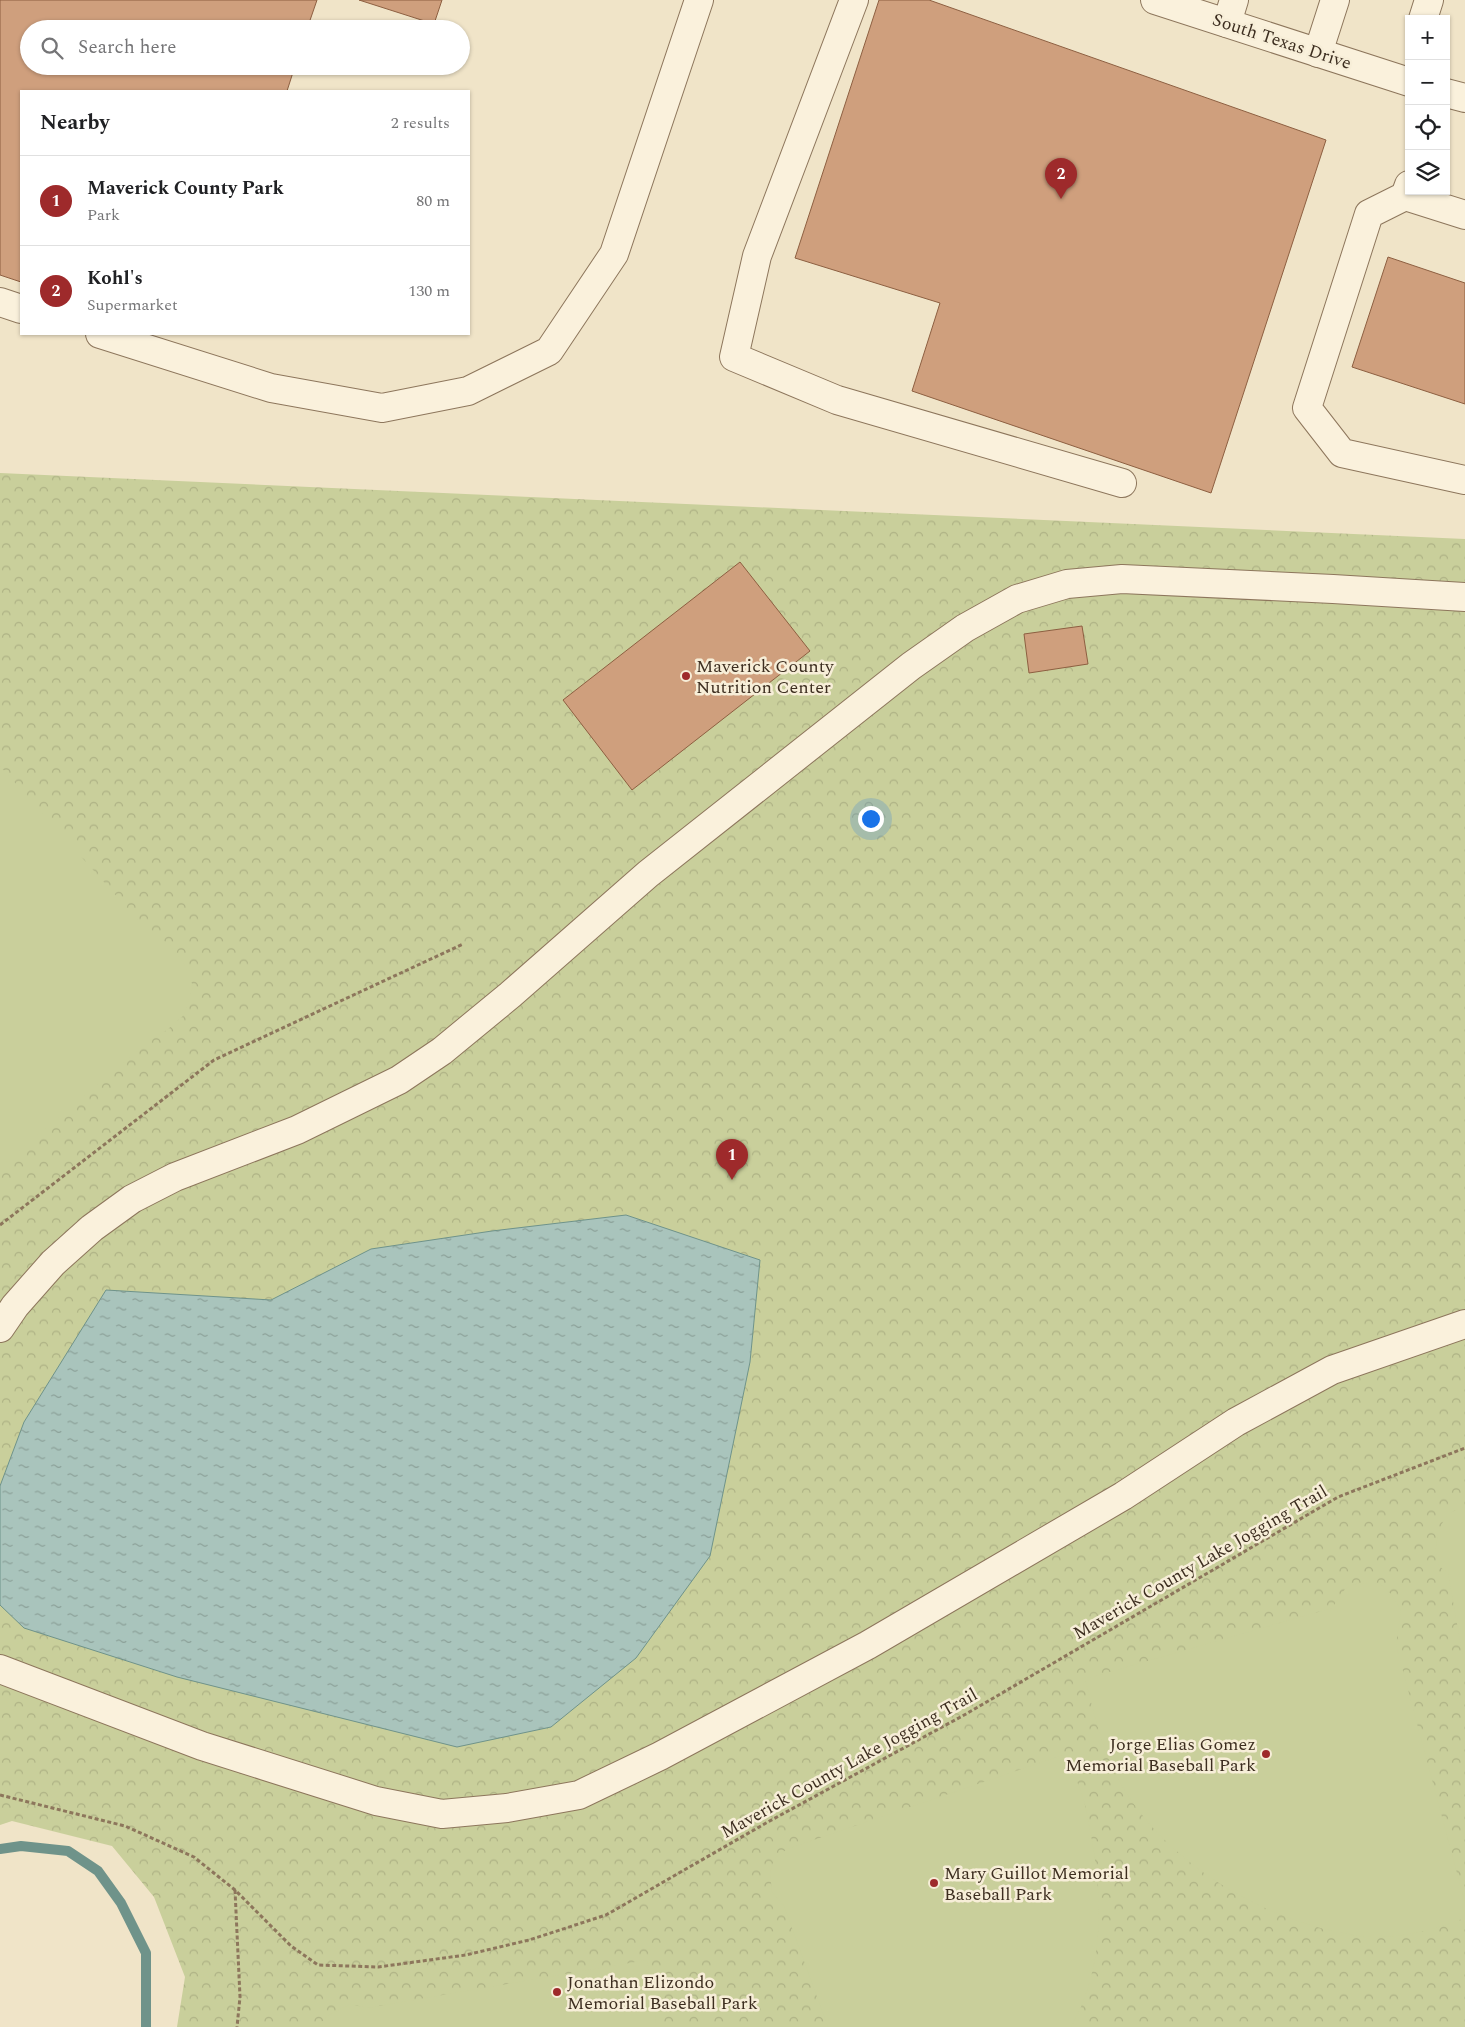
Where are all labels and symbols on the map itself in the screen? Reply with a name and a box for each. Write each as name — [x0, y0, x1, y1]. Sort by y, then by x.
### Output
street label: South Texas Drive — [1209, 6, 1355, 77]
pin: 2 — [1045, 158, 1077, 199]
place label: Maverick County Nutrition Center — [696, 653, 835, 701]
marker: Maverick County Nutrition Center — [680, 670, 692, 682]
your location — [858, 806, 884, 832]
pin: 1 — [716, 1139, 748, 1180]
street label: Maverick County Lake Jogging Trail — [1068, 1478, 1333, 1647]
street label: Maverick County Lake Jogging Trail — [716, 1681, 983, 1846]
place label: Jorge Elias Gomez Memorial Baseball Park — [1065, 1731, 1256, 1779]
marker: Jorge Elias Gomez Memorial Baseball Park — [1260, 1748, 1272, 1760]
place label: Mary Guillot Memorial Baseball Park — [944, 1860, 1129, 1908]
marker: Mary Guillot Memorial Baseball Park — [928, 1877, 940, 1889]
place label: Jonathan Elizondo Memorial Baseball Park — [567, 1969, 758, 2017]
marker: Jonathan Elizondo Memorial Baseball Park — [551, 1986, 563, 1998]

